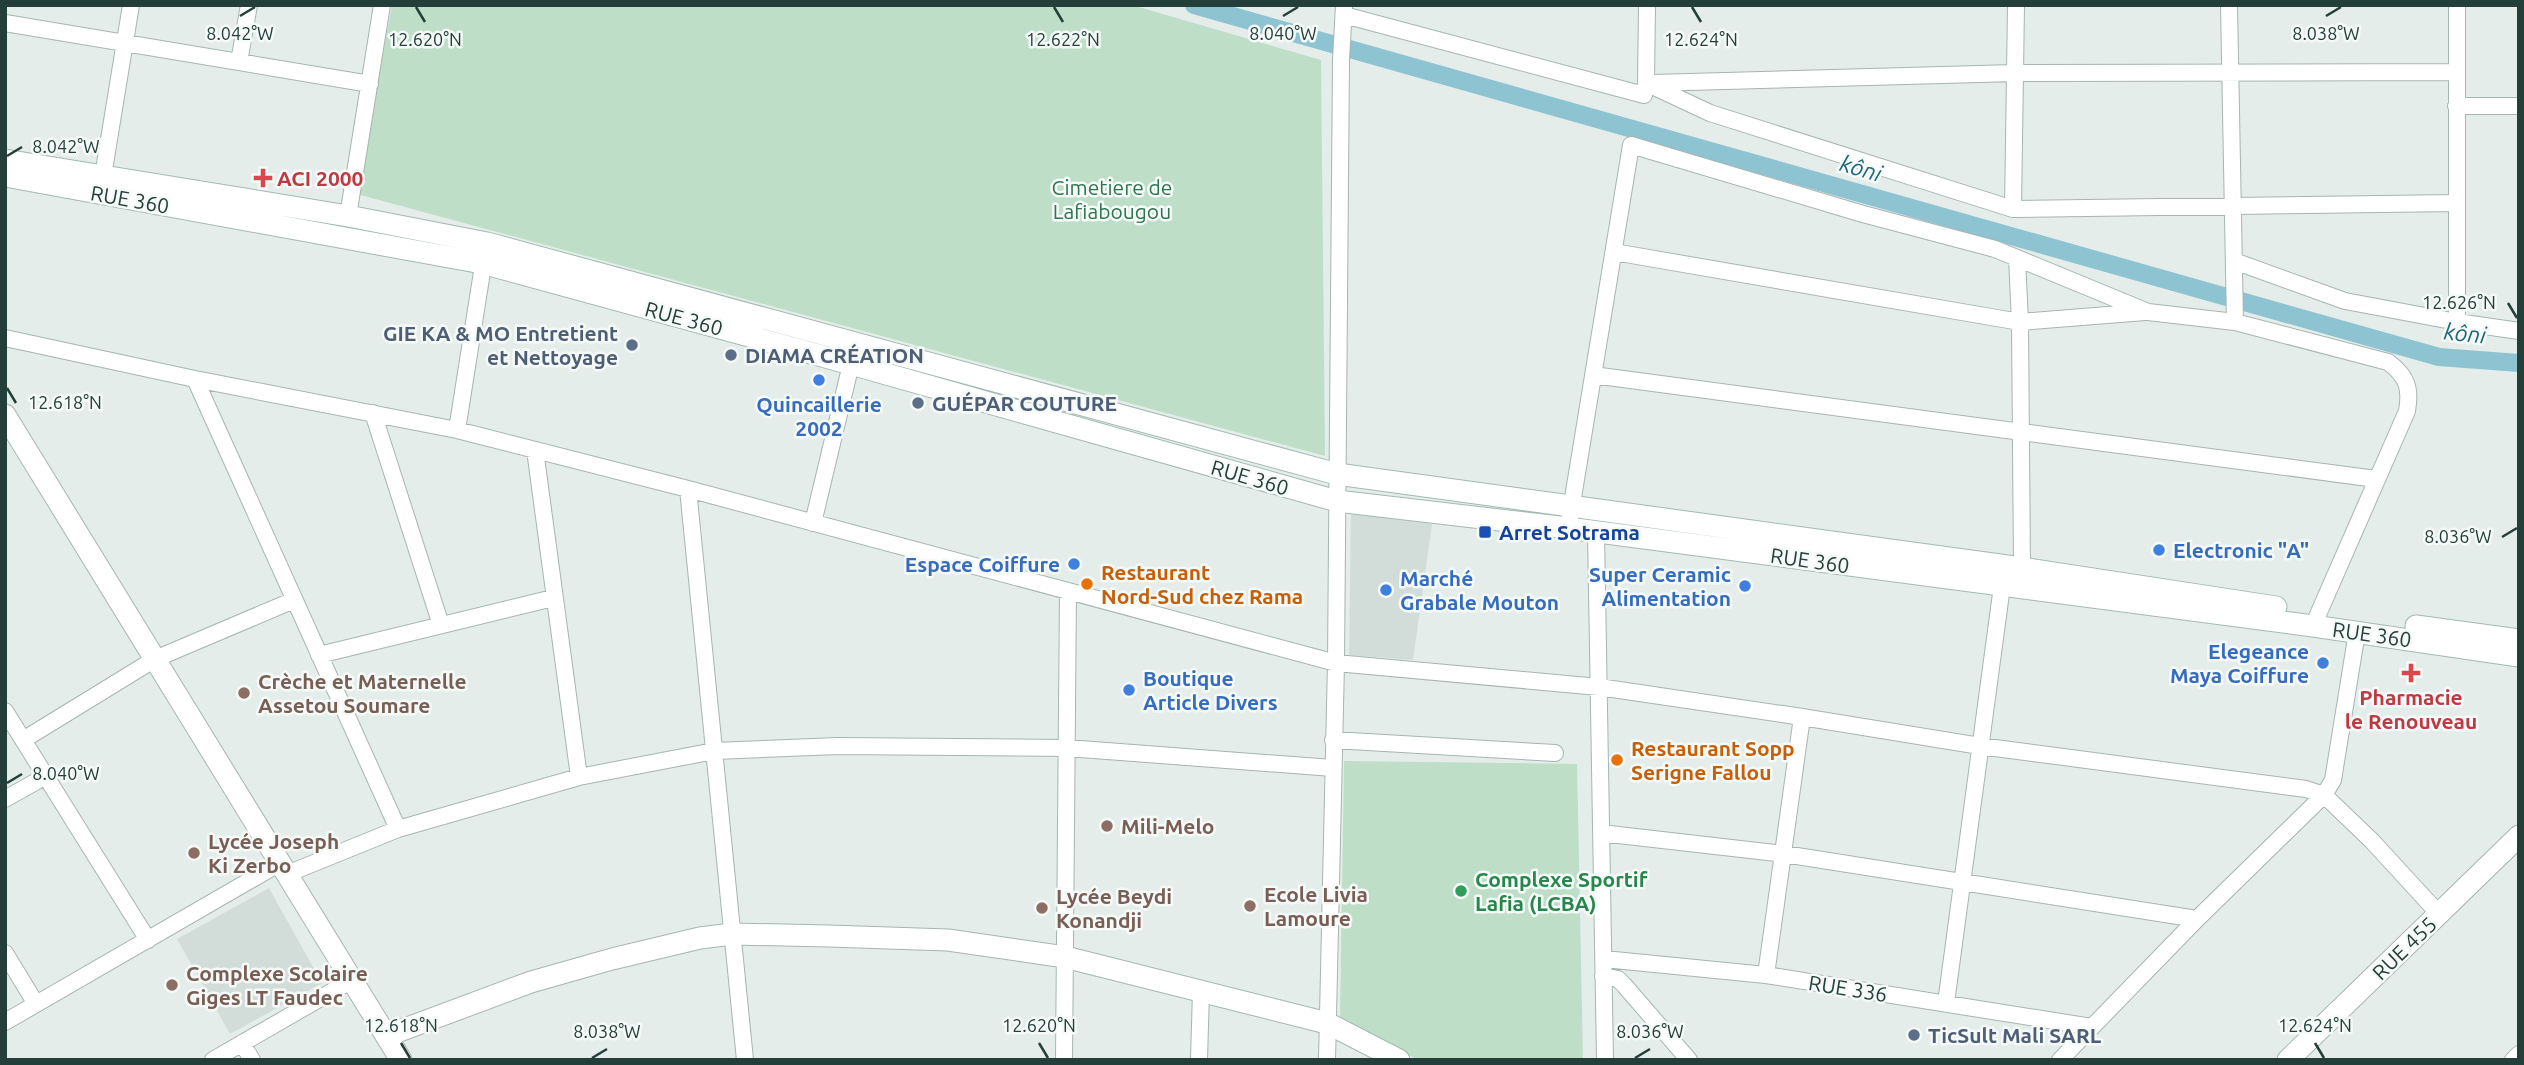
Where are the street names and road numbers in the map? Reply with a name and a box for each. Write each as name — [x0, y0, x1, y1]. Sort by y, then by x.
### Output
street label: RUE 360 — [89, 180, 171, 218]
street label: RUE 360 — [642, 296, 726, 340]
street label: RUE 360 — [1208, 454, 1292, 500]
street label: RUE 360 — [1769, 543, 1851, 577]
street label: RUE 360 — [2331, 617, 2413, 651]
street label: RUE 455 — [2367, 912, 2441, 984]
street label: RUE 336 — [1807, 970, 1889, 1006]

